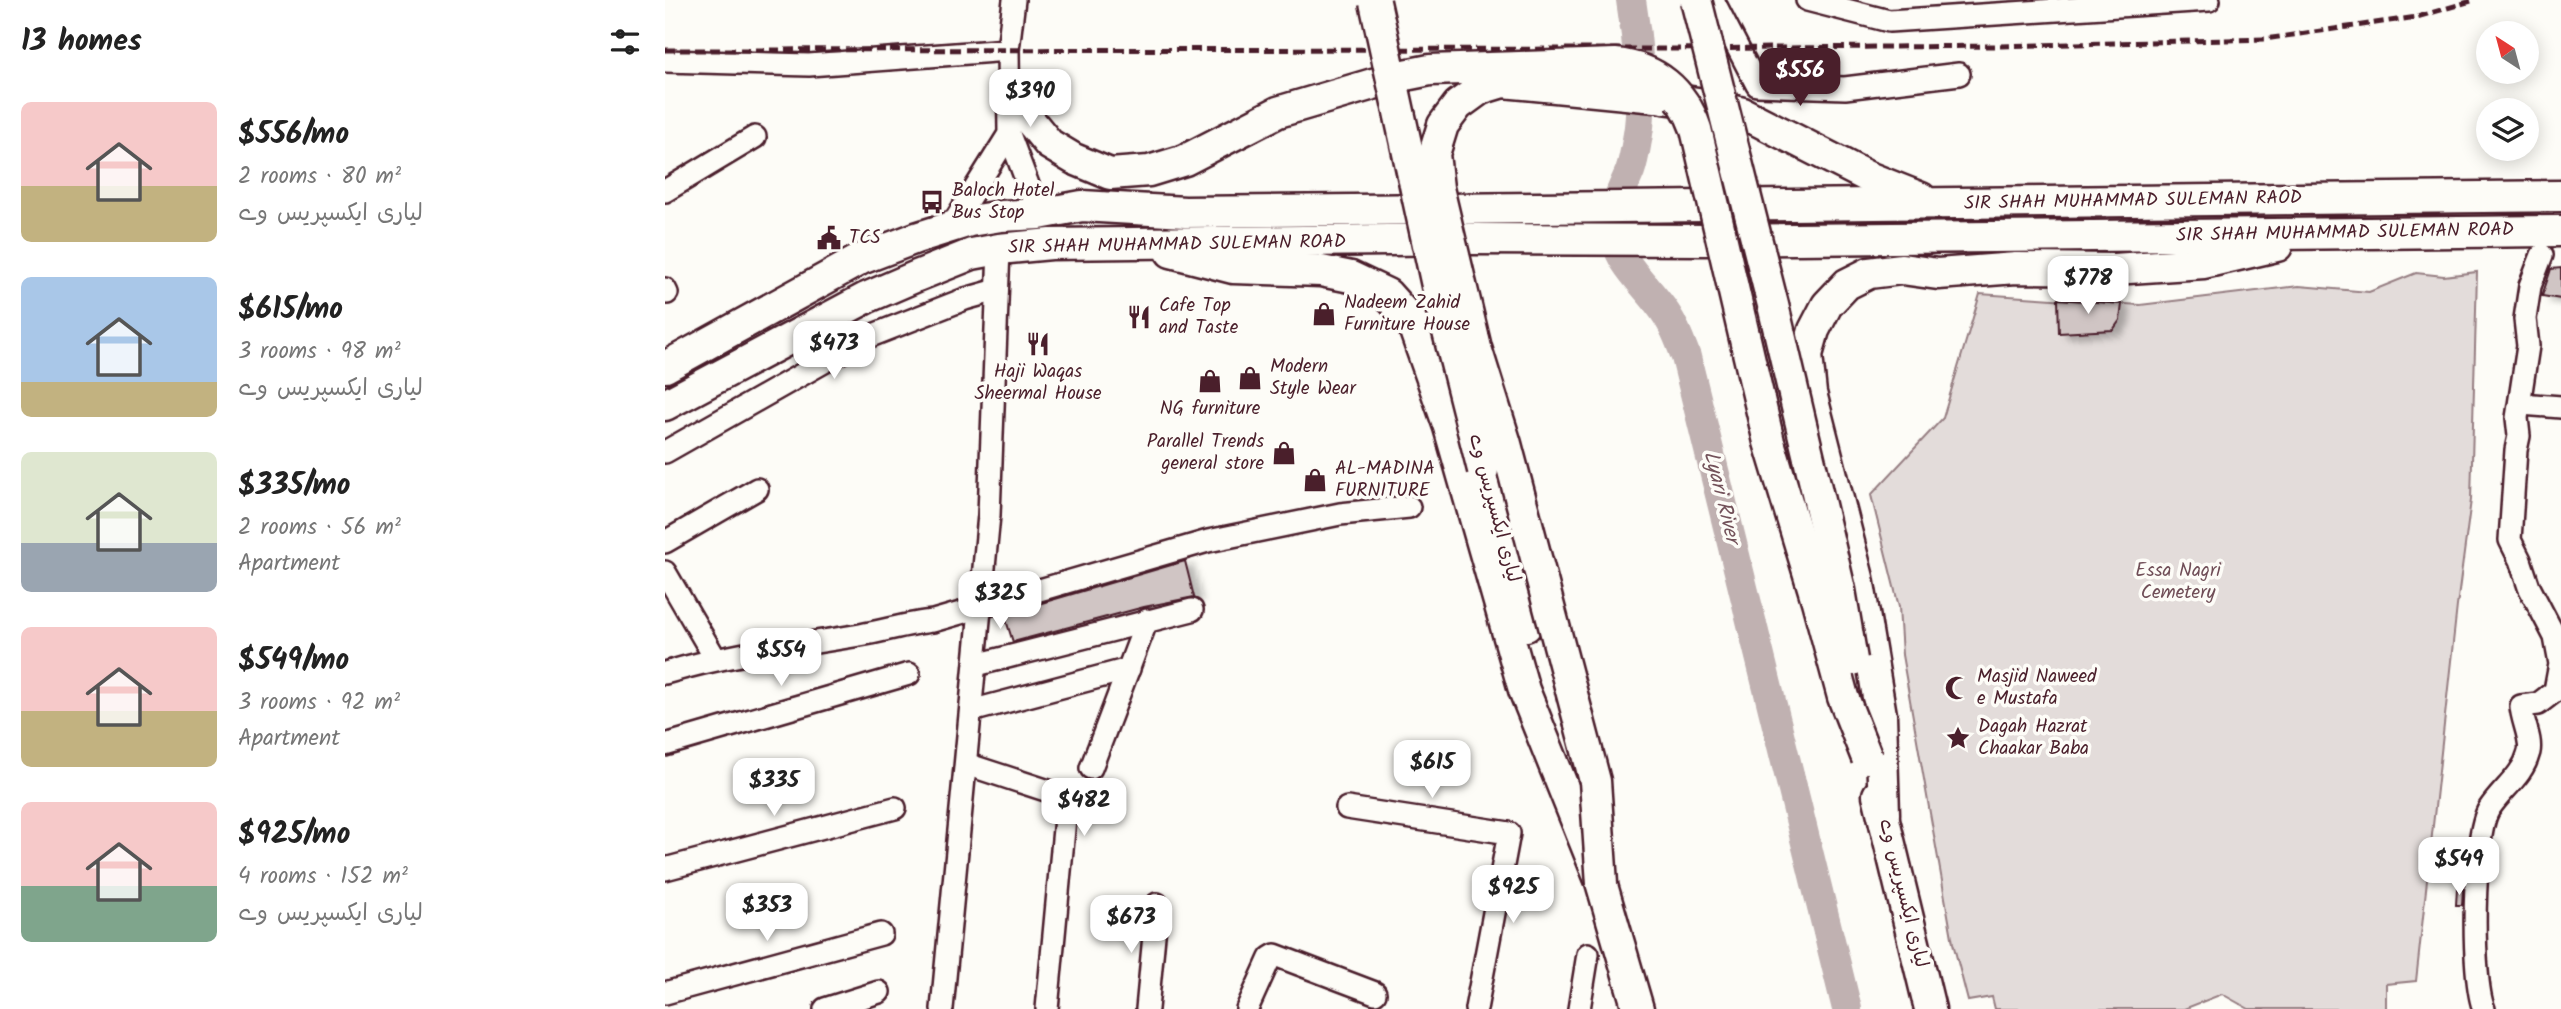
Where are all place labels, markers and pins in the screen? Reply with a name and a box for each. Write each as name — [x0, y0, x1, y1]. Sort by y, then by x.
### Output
pin: $556 — [1759, 48, 1841, 108]
pin: $390 — [989, 69, 1071, 129]
place label: Baloch Hotel Bus Stop — [952, 176, 1055, 228]
bus stop icon: Baloch Hotel Bus Stop — [918, 188, 946, 216]
place label: TCS — [849, 223, 881, 253]
public building icon: TCS — [815, 224, 843, 252]
pin: $778 — [2047, 256, 2129, 316]
place label: Nadeem Zahid Furniture House — [1344, 288, 1471, 340]
place label: Cafe Top and Taste — [1159, 291, 1239, 343]
shop icon: Nadeem Zahid Furniture House — [1310, 300, 1338, 328]
restaurant icon: Cafe Top and Taste — [1125, 303, 1153, 331]
pin: $473 — [793, 322, 875, 381]
restaurant icon: Haji Waqas Sheermal House — [1024, 330, 1052, 358]
place label: Modern Style Wear — [1270, 352, 1357, 404]
place label: Haji Waqas Sheermal House — [974, 357, 1102, 409]
shop icon: Modern Style Wear — [1236, 364, 1264, 392]
shop icon: NG furniture — [1196, 367, 1224, 395]
place label: NG furniture — [1160, 394, 1261, 424]
place label: Parallel Trends general store — [1147, 427, 1264, 479]
shop icon: Parallel Trends general store — [1270, 439, 1298, 467]
place label: AL-MADINA FURNITURE — [1335, 454, 1435, 506]
shop icon: AL-MADINA FURNITURE — [1301, 466, 1329, 494]
pin: $325 — [959, 572, 1041, 631]
pin: $554 — [740, 628, 822, 688]
place label: Masjid Naweed e Mustafa — [1977, 662, 2097, 714]
mosque icon: Masjid Naweed e Mustafa — [1943, 674, 1971, 702]
place label: Dagah Hazrat Chaakar Baba — [1978, 712, 2089, 764]
place icon: Dagah Hazrat Chaakar Baba — [1944, 724, 1972, 752]
pin: $615 — [1391, 740, 1473, 800]
pin: $335 — [733, 758, 815, 818]
pin: $482 — [1043, 778, 1125, 838]
pin: $549 — [2418, 838, 2500, 897]
pin: $925 — [1472, 866, 1554, 925]
pin: $353 — [726, 884, 808, 943]
pin: $673 — [1090, 895, 1172, 955]

